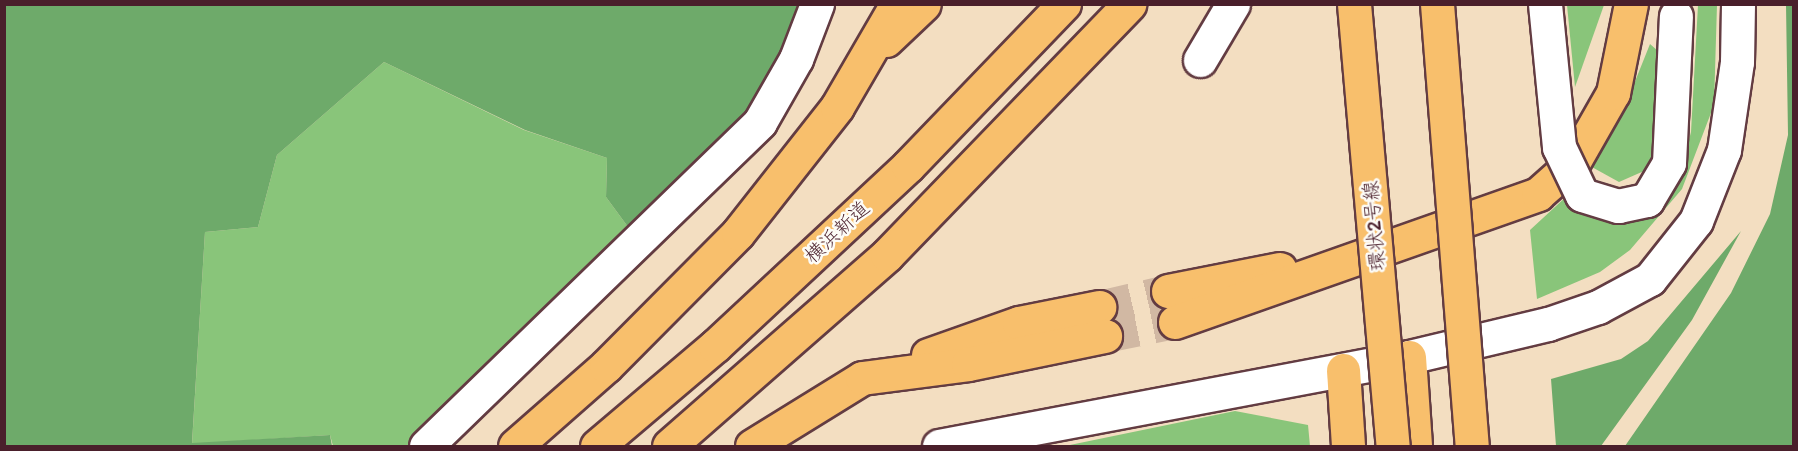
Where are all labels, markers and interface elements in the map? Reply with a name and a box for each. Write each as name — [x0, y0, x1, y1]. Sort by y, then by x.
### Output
street label: 環状2号線 — [1358, 180, 1390, 272]
street label: 横浜新道 — [800, 196, 874, 268]

